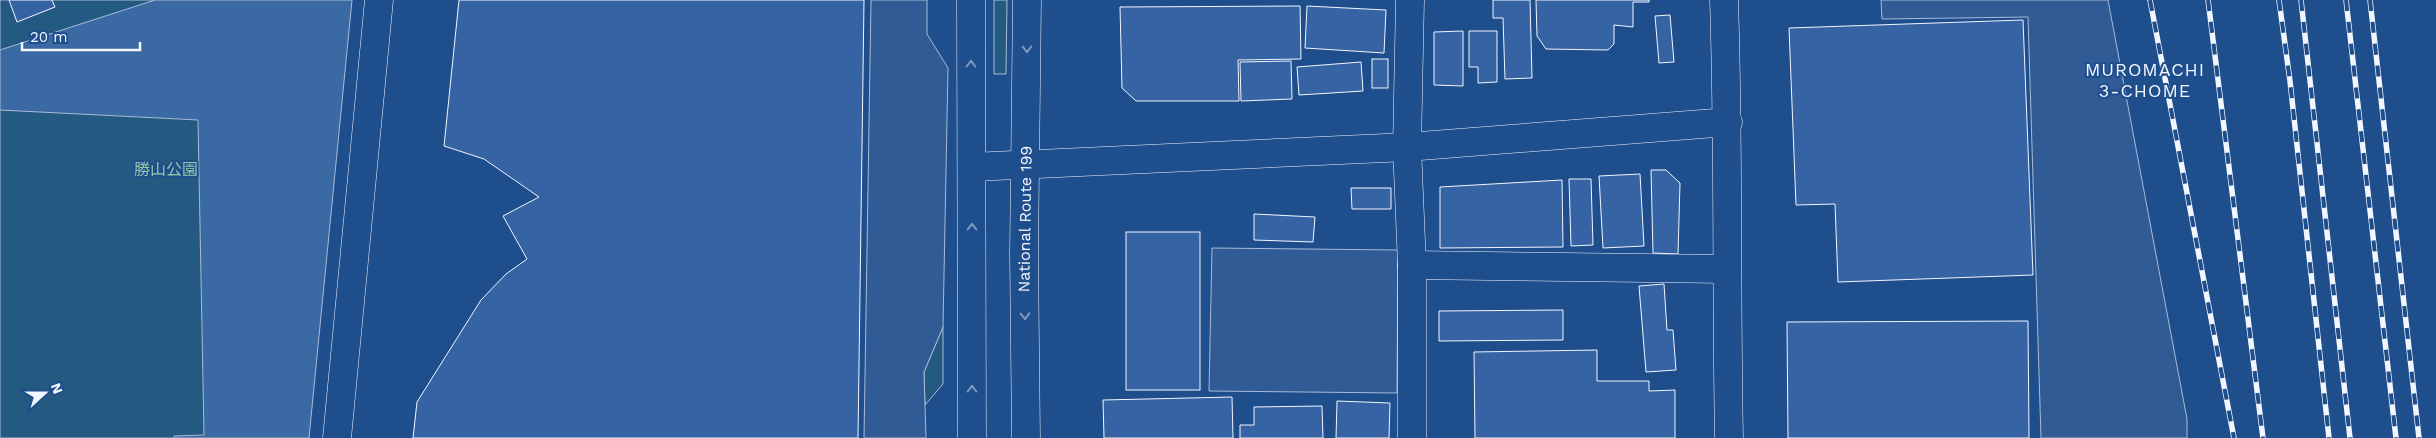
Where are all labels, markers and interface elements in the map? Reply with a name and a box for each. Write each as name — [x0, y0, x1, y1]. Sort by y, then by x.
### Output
scale bar — [22, 20, 140, 52]
text: 20 m — [30, 28, 68, 46]
one-way arrow — [1022, 45, 1032, 53]
district label: MUROMACHI 3-CHOME — [2085, 59, 2205, 101]
one-way arrow — [966, 60, 976, 68]
street label: National Route 199 — [1014, 146, 1036, 292]
park label: 勝山公園 — [134, 160, 198, 179]
one-way arrow — [967, 223, 977, 230]
one-way arrow — [1019, 312, 1030, 320]
north arrow — [20, 368, 70, 418]
text: N — [48, 381, 66, 396]
one-way arrow — [967, 385, 977, 393]

